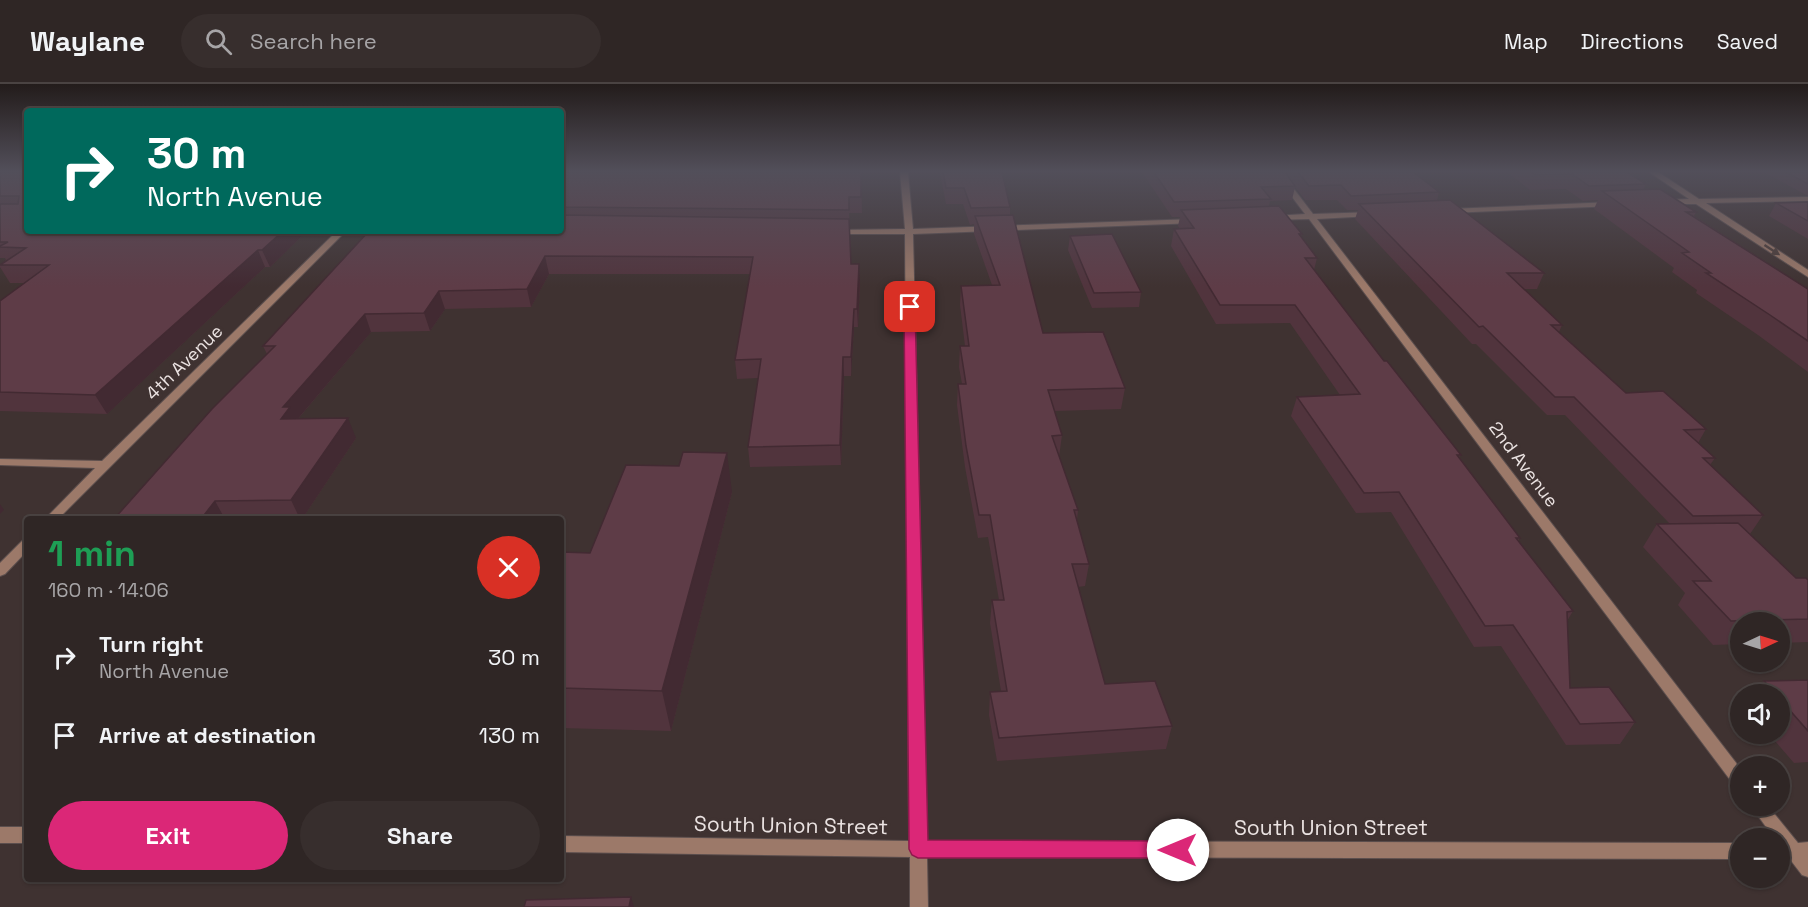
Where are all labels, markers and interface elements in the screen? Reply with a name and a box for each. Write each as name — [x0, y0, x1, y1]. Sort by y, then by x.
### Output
search box — [181, 14, 601, 68]
text: Waylane — [30, 23, 145, 59]
icon: search — [202, 25, 235, 58]
text: Search here — [250, 27, 377, 55]
text: Map — [1504, 28, 1548, 55]
text: Directions — [1581, 28, 1684, 55]
text: Saved — [1717, 28, 1778, 55]
text: 30 m — [147, 127, 246, 180]
icon: right — [48, 132, 126, 210]
text: North Avenue — [147, 179, 323, 214]
one-way arrow — [1763, 245, 1780, 256]
pin — [884, 281, 935, 332]
icon: arrive — [893, 290, 926, 323]
street label: 4th Avenue — [141, 320, 227, 404]
street label: 2nd Avenue — [1484, 417, 1564, 511]
text: 1 min — [48, 531, 136, 577]
button: close — [477, 536, 540, 599]
text: 160 m · 14:06 — [48, 577, 169, 603]
north arrow — [1730, 612, 1790, 672]
map controls — [1730, 612, 1790, 888]
text: Turn right — [99, 630, 204, 658]
icon: right — [48, 641, 81, 674]
text: 30 m — [488, 643, 540, 671]
text: North Avenue — [99, 658, 229, 684]
button: sound — [1730, 684, 1790, 744]
icon: arrive — [48, 719, 81, 752]
text: Arrive at destination — [99, 721, 316, 749]
text: 130 m — [479, 721, 540, 749]
button: + — [1730, 756, 1790, 816]
button: Exit — [48, 801, 288, 870]
button: Share — [300, 801, 540, 870]
street label: South Union Street — [694, 810, 888, 840]
street label: South Union Street — [1234, 814, 1428, 841]
position arrow — [1146, 818, 1210, 882]
button: − — [1730, 828, 1790, 888]

